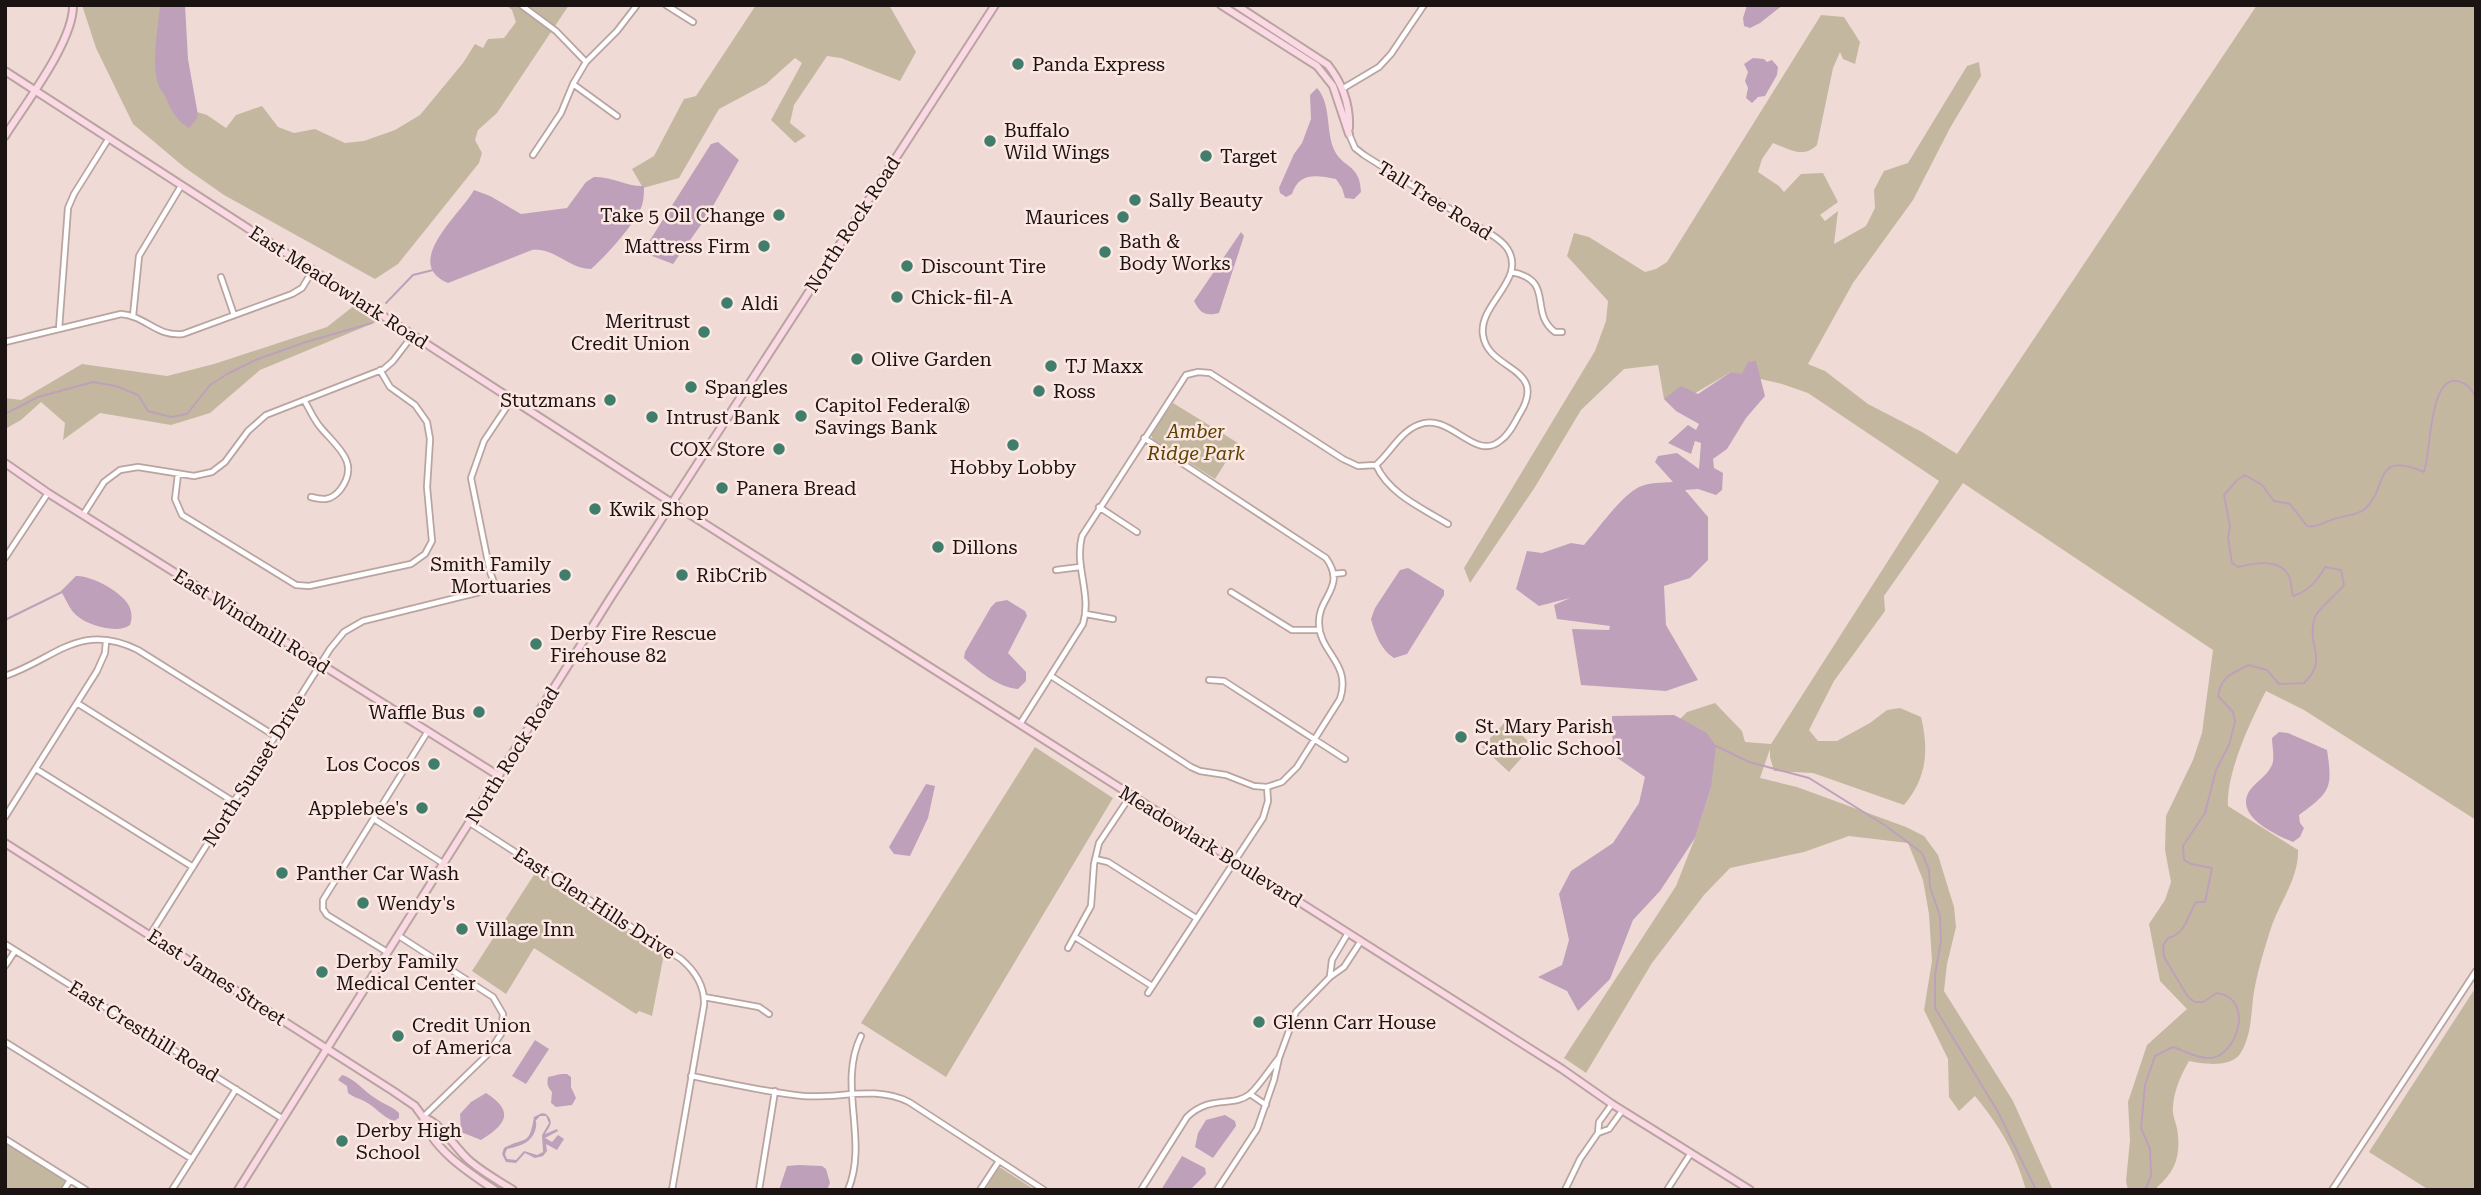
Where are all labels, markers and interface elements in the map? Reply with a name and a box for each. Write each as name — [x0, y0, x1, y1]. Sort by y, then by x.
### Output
place label: Panda Express — [1032, 53, 1165, 76]
marker: Panda Express — [1010, 56, 1026, 72]
place label: Buffalo Wild Wings — [1004, 119, 1109, 164]
marker: Buffalo Wild Wings — [982, 133, 998, 149]
place label: Target — [1220, 145, 1277, 168]
marker: Target — [1198, 148, 1214, 164]
street label: North Rock Road — [800, 152, 905, 297]
street label: Tall Tree Road — [1373, 156, 1496, 245]
place label: Sally Beauty — [1149, 189, 1263, 212]
marker: Sally Beauty — [1127, 192, 1143, 208]
place label: Take 5 Oil Change — [600, 204, 765, 227]
place label: Maurices — [1025, 206, 1109, 229]
marker: Take 5 Oil Change — [771, 207, 787, 223]
marker: Maurices — [1115, 209, 1131, 225]
street label: East Meadowlark Road — [245, 221, 432, 354]
place label: Bath & Body Works — [1119, 230, 1231, 275]
place label: Mattress Firm — [624, 235, 750, 258]
marker: Mattress Firm — [756, 238, 772, 254]
marker: Bath & Body Works — [1097, 244, 1113, 260]
place label: Discount Tire — [921, 255, 1046, 278]
marker: Discount Tire — [899, 258, 915, 274]
place label: Chick-fil-A — [911, 286, 1013, 309]
marker: Chick-fil-A — [889, 289, 905, 305]
place label: Aldi — [741, 292, 779, 315]
marker: Aldi — [719, 295, 735, 311]
place label: Meritrust Credit Union — [571, 310, 690, 355]
marker: Meritrust Credit Union — [696, 324, 712, 340]
place label: Olive Garden — [871, 348, 992, 371]
marker: Olive Garden — [849, 351, 865, 367]
place label: TJ Maxx — [1065, 355, 1143, 378]
marker: TJ Maxx — [1043, 358, 1059, 374]
place label: Spangles — [705, 376, 788, 399]
marker: Spangles — [683, 379, 699, 395]
place label: Ross — [1053, 380, 1096, 403]
marker: Ross — [1031, 383, 1047, 399]
place label: Stutzmans — [500, 389, 596, 412]
marker: Stutzmans — [602, 392, 618, 408]
place label: Capitol Federal® Savings Bank — [815, 394, 970, 439]
place label: Intrust Bank — [666, 406, 780, 429]
marker: Capitol Federal® Savings Bank — [793, 408, 809, 424]
marker: Intrust Bank — [644, 409, 660, 425]
park label: Amber Ridge Park — [1146, 420, 1246, 465]
marker: Hobby Lobby — [1005, 437, 1021, 453]
place label: COX Store — [670, 438, 765, 461]
marker: COX Store — [771, 441, 787, 457]
place label: Hobby Lobby — [950, 456, 1077, 479]
place label: Panera Bread — [736, 477, 856, 500]
marker: Panera Bread — [714, 480, 730, 496]
place label: Kwik Shop — [609, 498, 709, 521]
marker: Kwik Shop — [587, 501, 603, 517]
place label: Dillons — [952, 536, 1017, 559]
marker: Dillons — [930, 539, 946, 555]
place label: Smith Family Mortuaries — [430, 553, 552, 598]
street label: East Windmill Road — [169, 564, 334, 679]
place label: RibCrib — [696, 564, 767, 587]
marker: Smith Family Mortuaries — [557, 567, 573, 583]
marker: RibCrib — [674, 567, 690, 583]
place label: Derby Fire Rescue Firehouse 82 — [550, 622, 716, 667]
marker: Derby Fire Rescue Firehouse 82 — [528, 636, 544, 652]
street label: North Rock Road — [461, 682, 564, 828]
street label: North Sunset Drive — [198, 690, 311, 851]
place label: Waffle Bus — [368, 701, 465, 724]
marker: Waffle Bus — [471, 704, 487, 720]
place label: St. Mary Parish Catholic School — [1475, 715, 1621, 760]
marker: St. Mary Parish Catholic School — [1453, 729, 1469, 745]
place label: Los Cocos — [326, 753, 420, 776]
marker: Los Cocos — [426, 756, 442, 772]
street label: Meadowlark Boulevard — [1115, 781, 1307, 912]
place label: Applebee's — [308, 797, 408, 820]
marker: Applebee's — [414, 800, 430, 816]
street label: East Glen Hills Drive — [509, 842, 680, 964]
place label: Panther Car Wash — [296, 862, 459, 885]
marker: Panther Car Wash — [274, 865, 290, 881]
place label: Wendy's — [377, 892, 455, 915]
marker: Wendy's — [355, 895, 371, 911]
place label: Village Inn — [476, 918, 575, 941]
marker: Village Inn — [454, 921, 470, 937]
street label: East James Street — [143, 924, 290, 1031]
place label: Derby Family Medical Center — [336, 950, 476, 995]
marker: Derby Family Medical Center — [314, 964, 330, 980]
street label: East Cresthill Road — [64, 976, 223, 1087]
place label: Glenn Carr House — [1273, 1011, 1436, 1034]
place label: Credit Union of America — [412, 1014, 531, 1059]
marker: Glenn Carr House — [1251, 1014, 1267, 1030]
marker: Credit Union of America — [390, 1028, 406, 1044]
place label: Derby High School — [356, 1119, 462, 1164]
marker: Derby High School — [334, 1133, 350, 1149]

